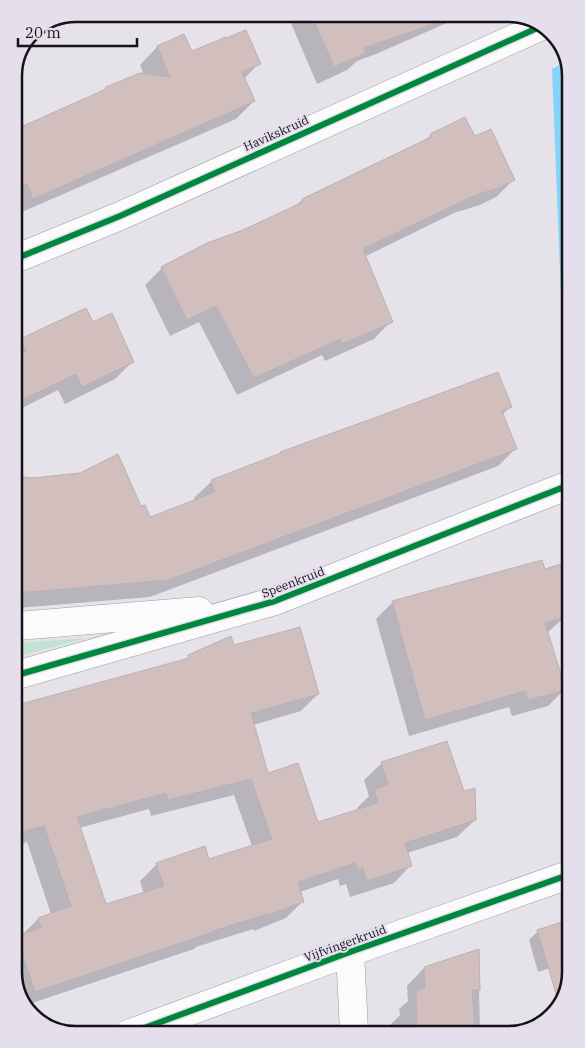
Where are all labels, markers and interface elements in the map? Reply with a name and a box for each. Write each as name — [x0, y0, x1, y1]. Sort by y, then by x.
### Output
scale bar — [18, 15, 136, 47]
text: 20 m — [25, 23, 61, 42]
street label: Havikskruid — [241, 112, 311, 154]
street label: Speenkruid — [259, 563, 327, 601]
street label: Vijfvingerkruid — [302, 921, 388, 965]

